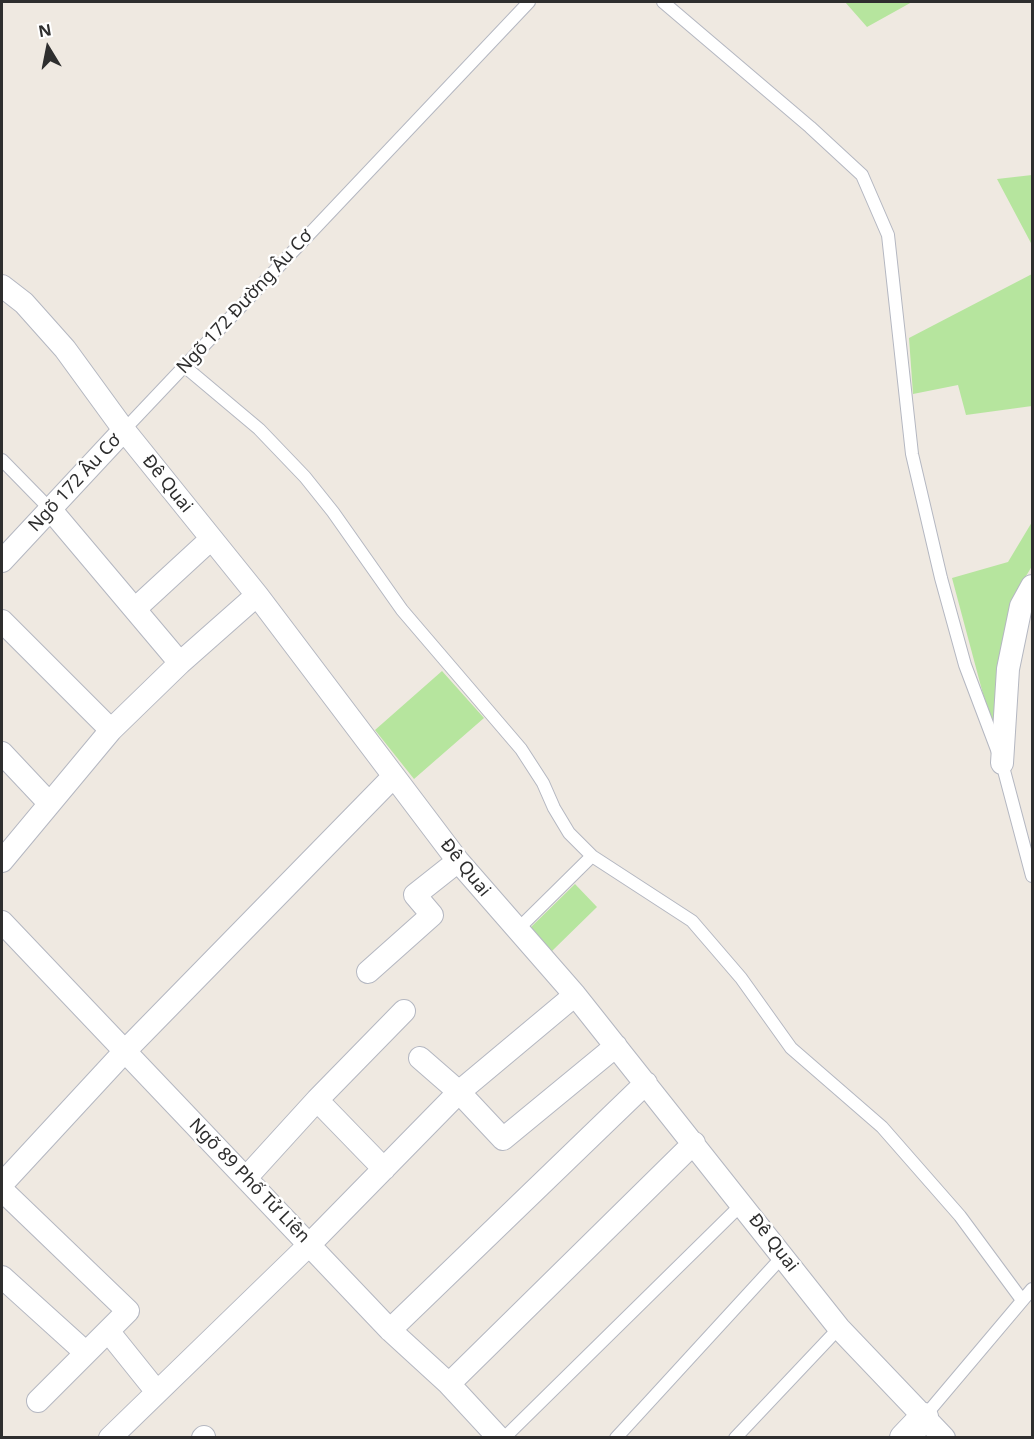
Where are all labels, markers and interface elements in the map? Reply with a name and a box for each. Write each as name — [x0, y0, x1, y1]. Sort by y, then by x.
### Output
north arrow — [18, 18, 78, 78]
text: N — [37, 18, 53, 42]
street label: Ngõ 172 Đường Âu Cơ — [173, 226, 317, 378]
street label: Ngõ 172 Âu Cơ — [24, 430, 126, 536]
street label: Đê Quai — [137, 451, 197, 517]
street label: Đê Quai — [435, 835, 495, 901]
street label: Ngõ 89 Phố Tử Liên — [184, 1114, 314, 1248]
street label: Đê Quai — [744, 1210, 802, 1276]

